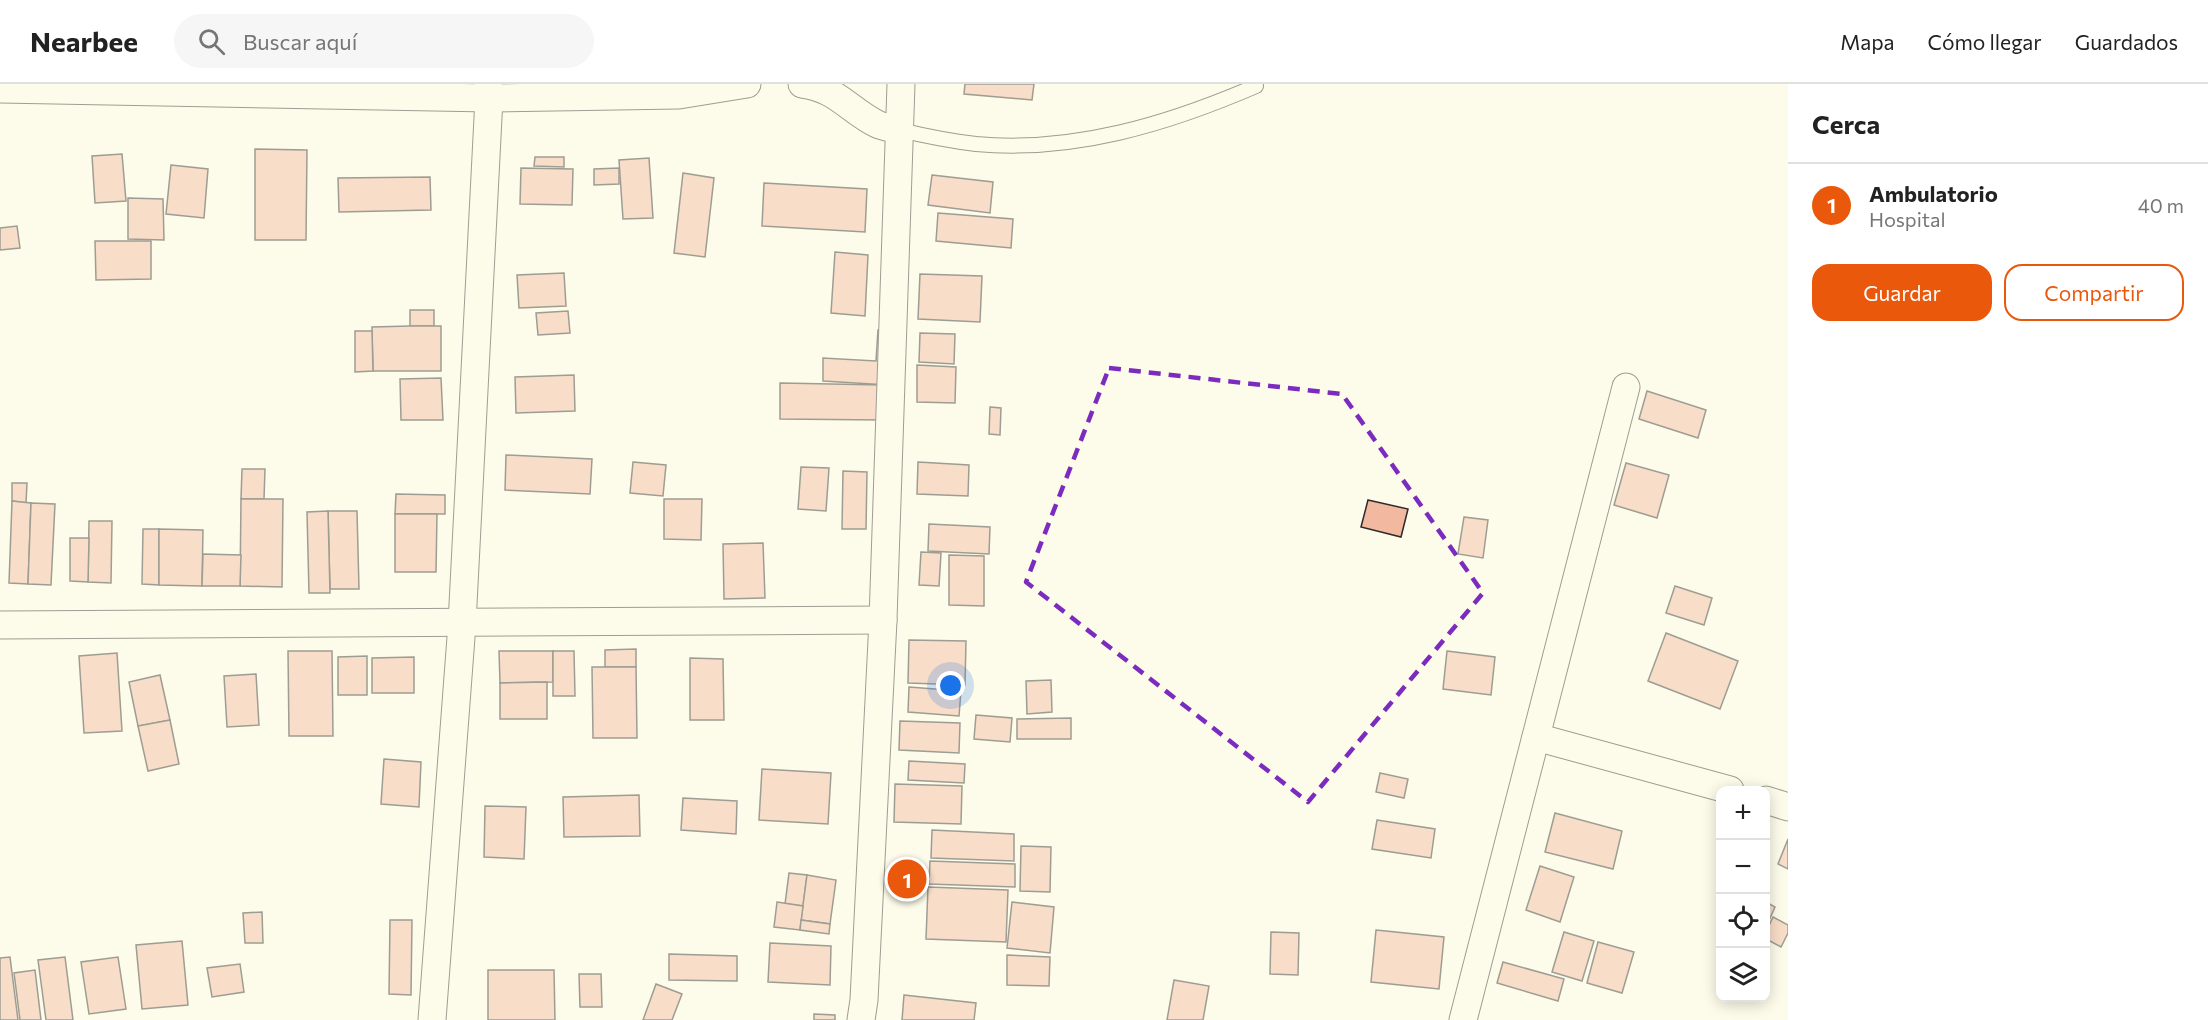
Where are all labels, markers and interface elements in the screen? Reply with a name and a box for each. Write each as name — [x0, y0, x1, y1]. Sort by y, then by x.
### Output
search box — [174, 14, 594, 68]
text: Nearbee — [30, 24, 138, 58]
icon: search — [195, 25, 228, 58]
text: Buscar aquí — [243, 28, 357, 55]
text: Mapa — [1840, 29, 1895, 54]
text: Cómo llegar — [1928, 29, 2042, 54]
text: Guardados — [2075, 29, 2178, 54]
text: Cerca — [1812, 108, 1880, 139]
text: Ambulatorio — [1869, 180, 1998, 207]
text: 1 — [1827, 193, 1836, 217]
text: 40 m — [2138, 193, 2184, 217]
text: Hospital — [1869, 207, 1946, 231]
button: Guardar — [1812, 264, 1992, 321]
button: Compartir — [2004, 264, 2184, 321]
your location — [936, 671, 965, 700]
map controls — [1716, 786, 1770, 1002]
button: + — [1716, 786, 1770, 840]
button: − — [1716, 840, 1770, 894]
pin: 1 — [888, 856, 926, 902]
button: locate — [1716, 894, 1770, 948]
button: layers — [1716, 948, 1770, 1002]

